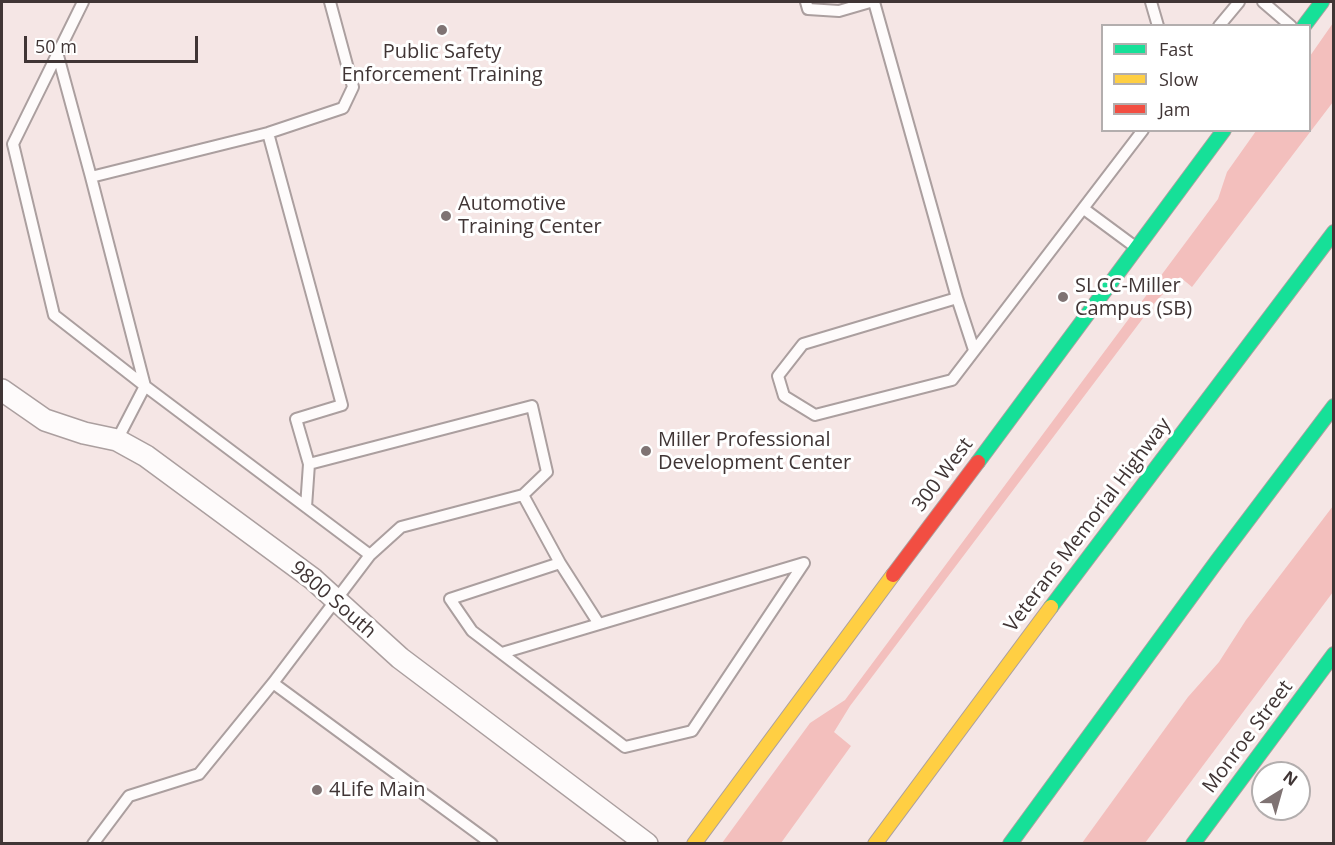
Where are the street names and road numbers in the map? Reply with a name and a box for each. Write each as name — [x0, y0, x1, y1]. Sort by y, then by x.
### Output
street label: Veterans Memorial Highway — [1000, 413, 1176, 637]
street label: 300 West — [908, 433, 978, 517]
street label: 9800 South — [285, 556, 381, 644]
street label: Monroe Street — [1198, 676, 1298, 798]

